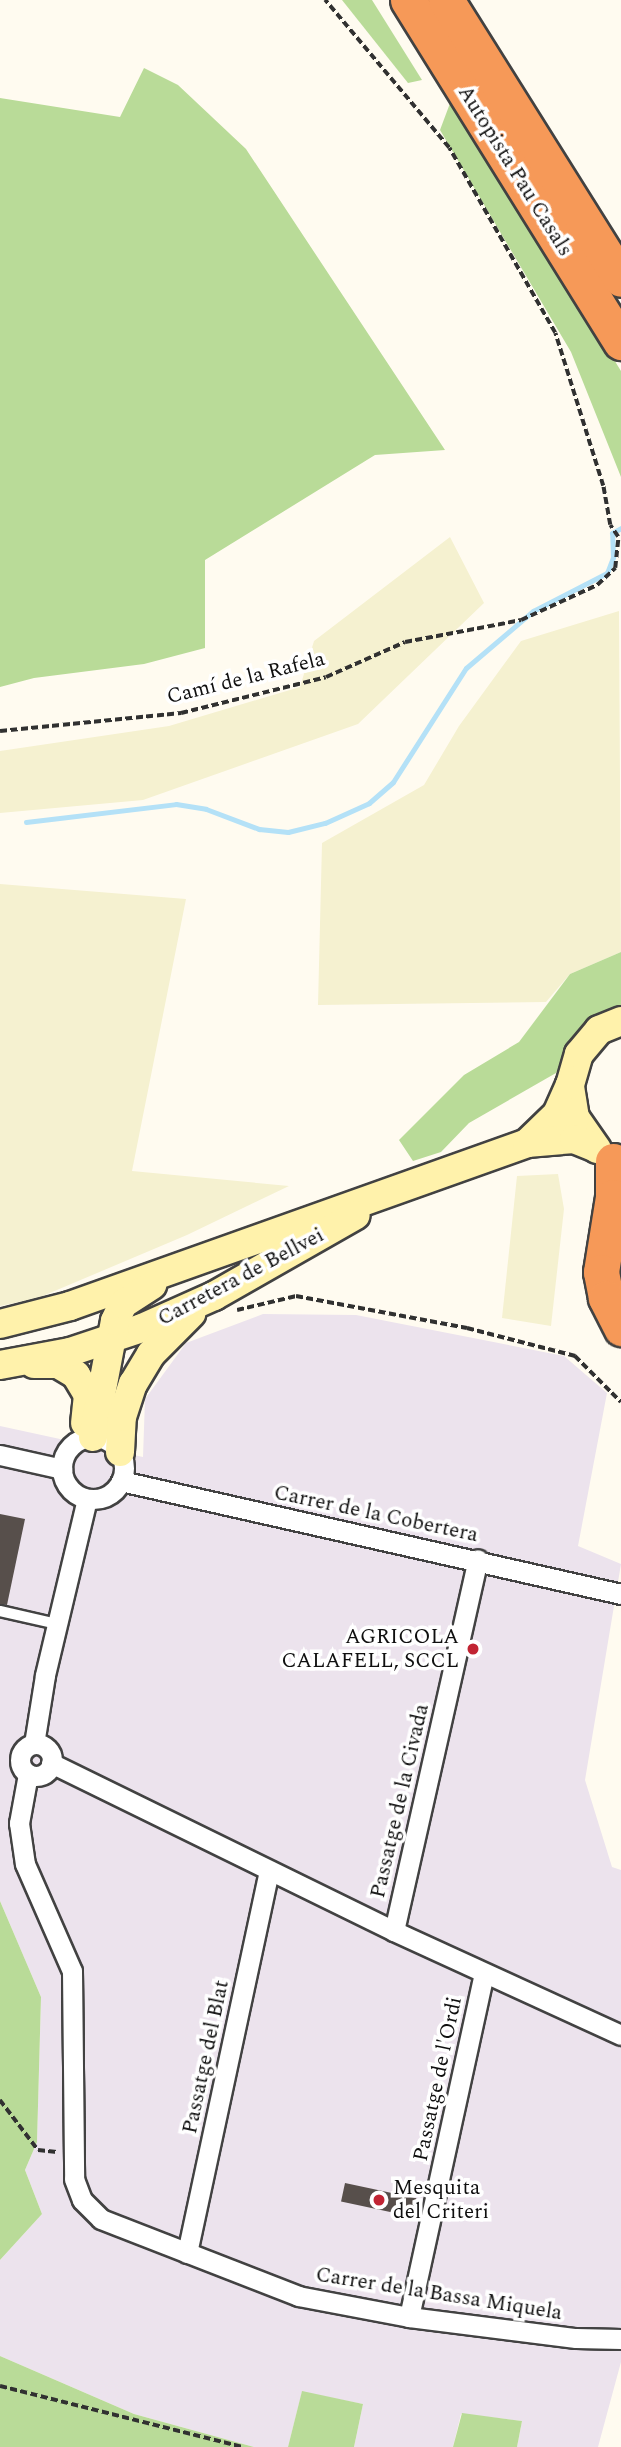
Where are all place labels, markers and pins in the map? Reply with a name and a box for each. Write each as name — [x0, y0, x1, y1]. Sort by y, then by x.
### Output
place label: AGRICOLA CALAFELL, SCCL — [281, 1624, 459, 1674]
marker: AGRICOLA CALAFELL, SCCL — [465, 1641, 481, 1657]
place label: Mesquita del Criteri — [393, 2175, 489, 2225]
marker: Mesquita del Criteri — [371, 2192, 387, 2208]

